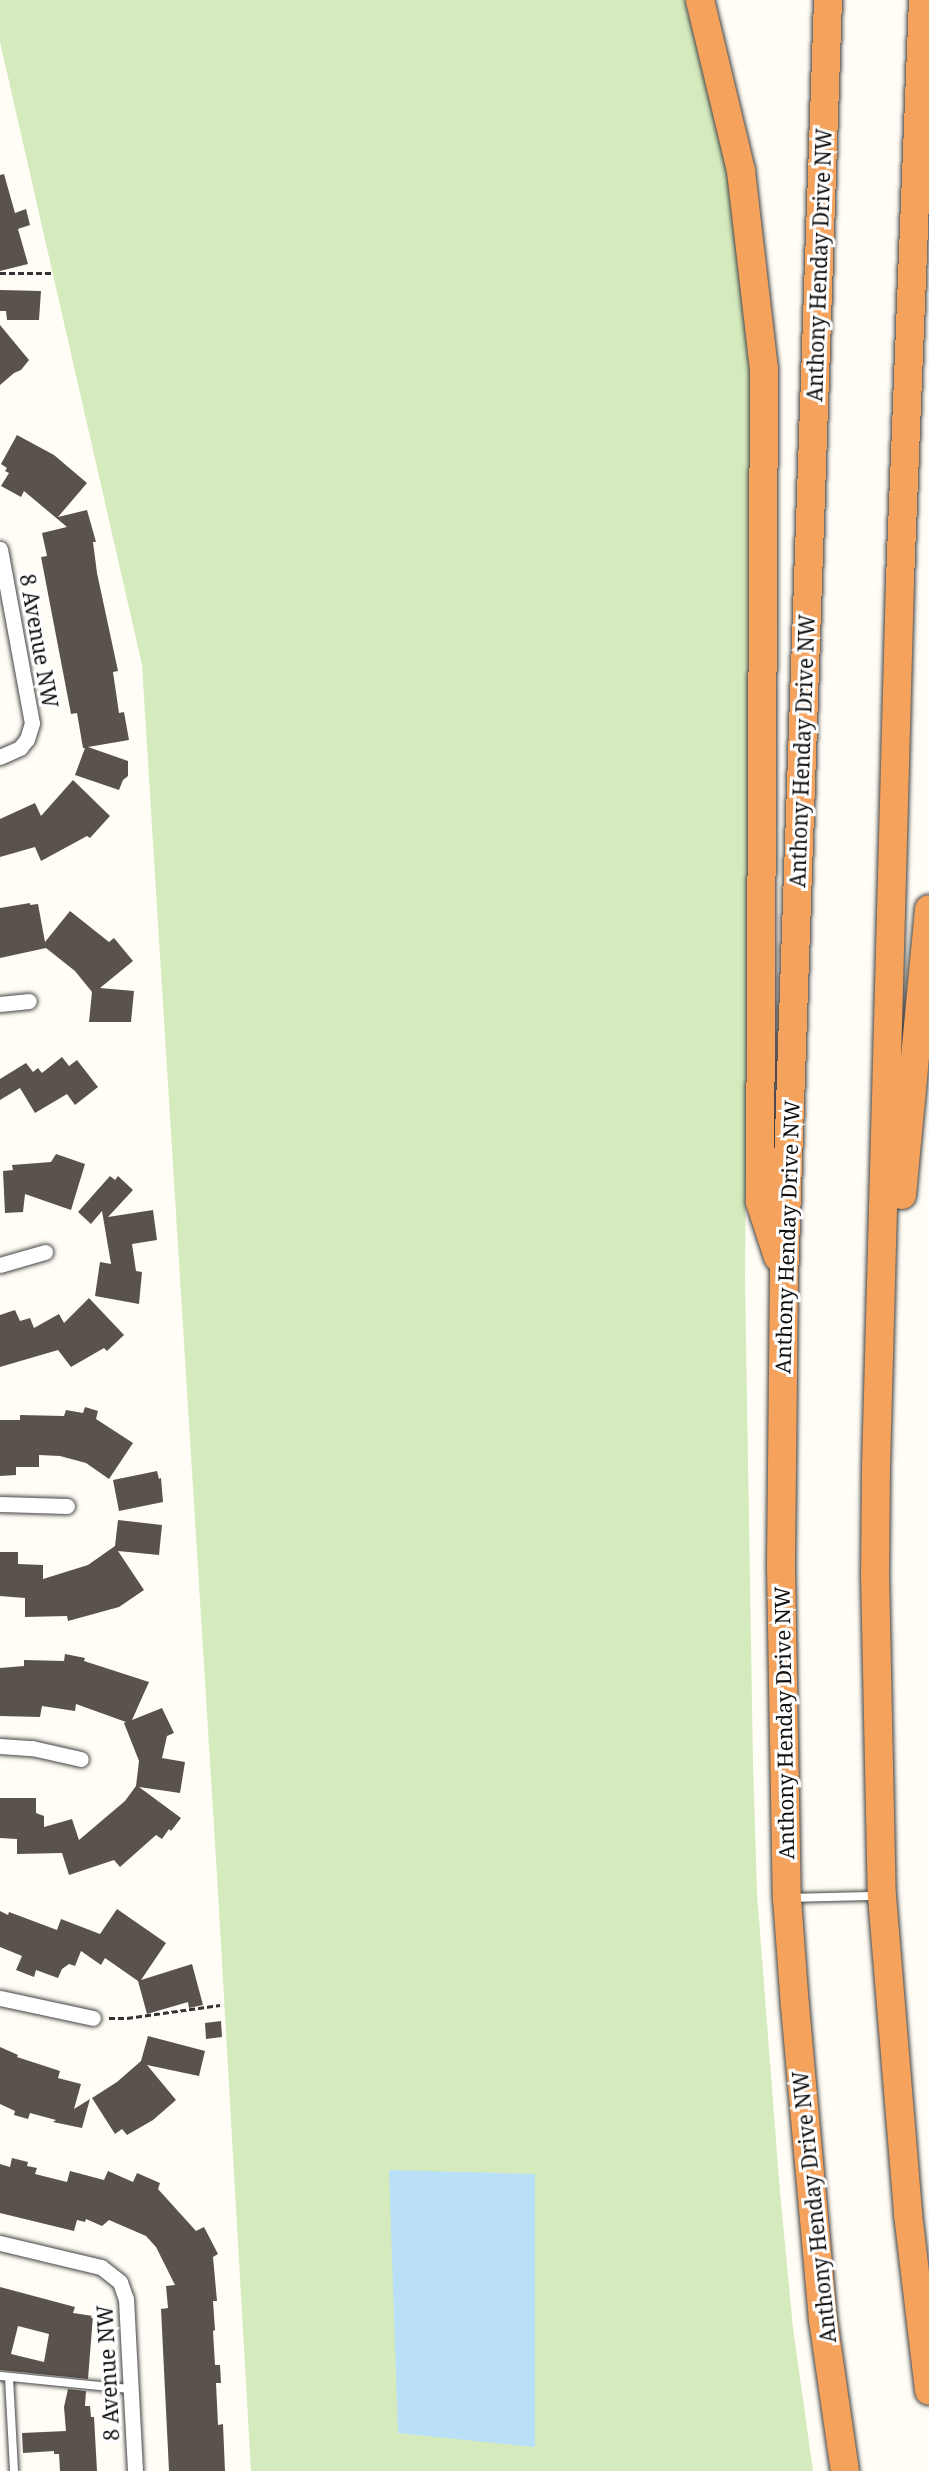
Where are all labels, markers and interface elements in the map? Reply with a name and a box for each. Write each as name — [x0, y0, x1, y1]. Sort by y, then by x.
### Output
street label: Anthony Henday Drive NW — [802, 128, 836, 402]
street label: 8 Avenue NW — [15, 572, 63, 710]
street label: Anthony Henday Drive NW — [785, 614, 819, 888]
street label: Anthony Henday Drive NW — [770, 1100, 804, 1374]
street label: Anthony Henday Drive NW — [769, 1586, 799, 1860]
street label: Anthony Henday Drive NW — [787, 2070, 841, 2344]
street label: 8 Avenue NW — [92, 2305, 124, 2441]

